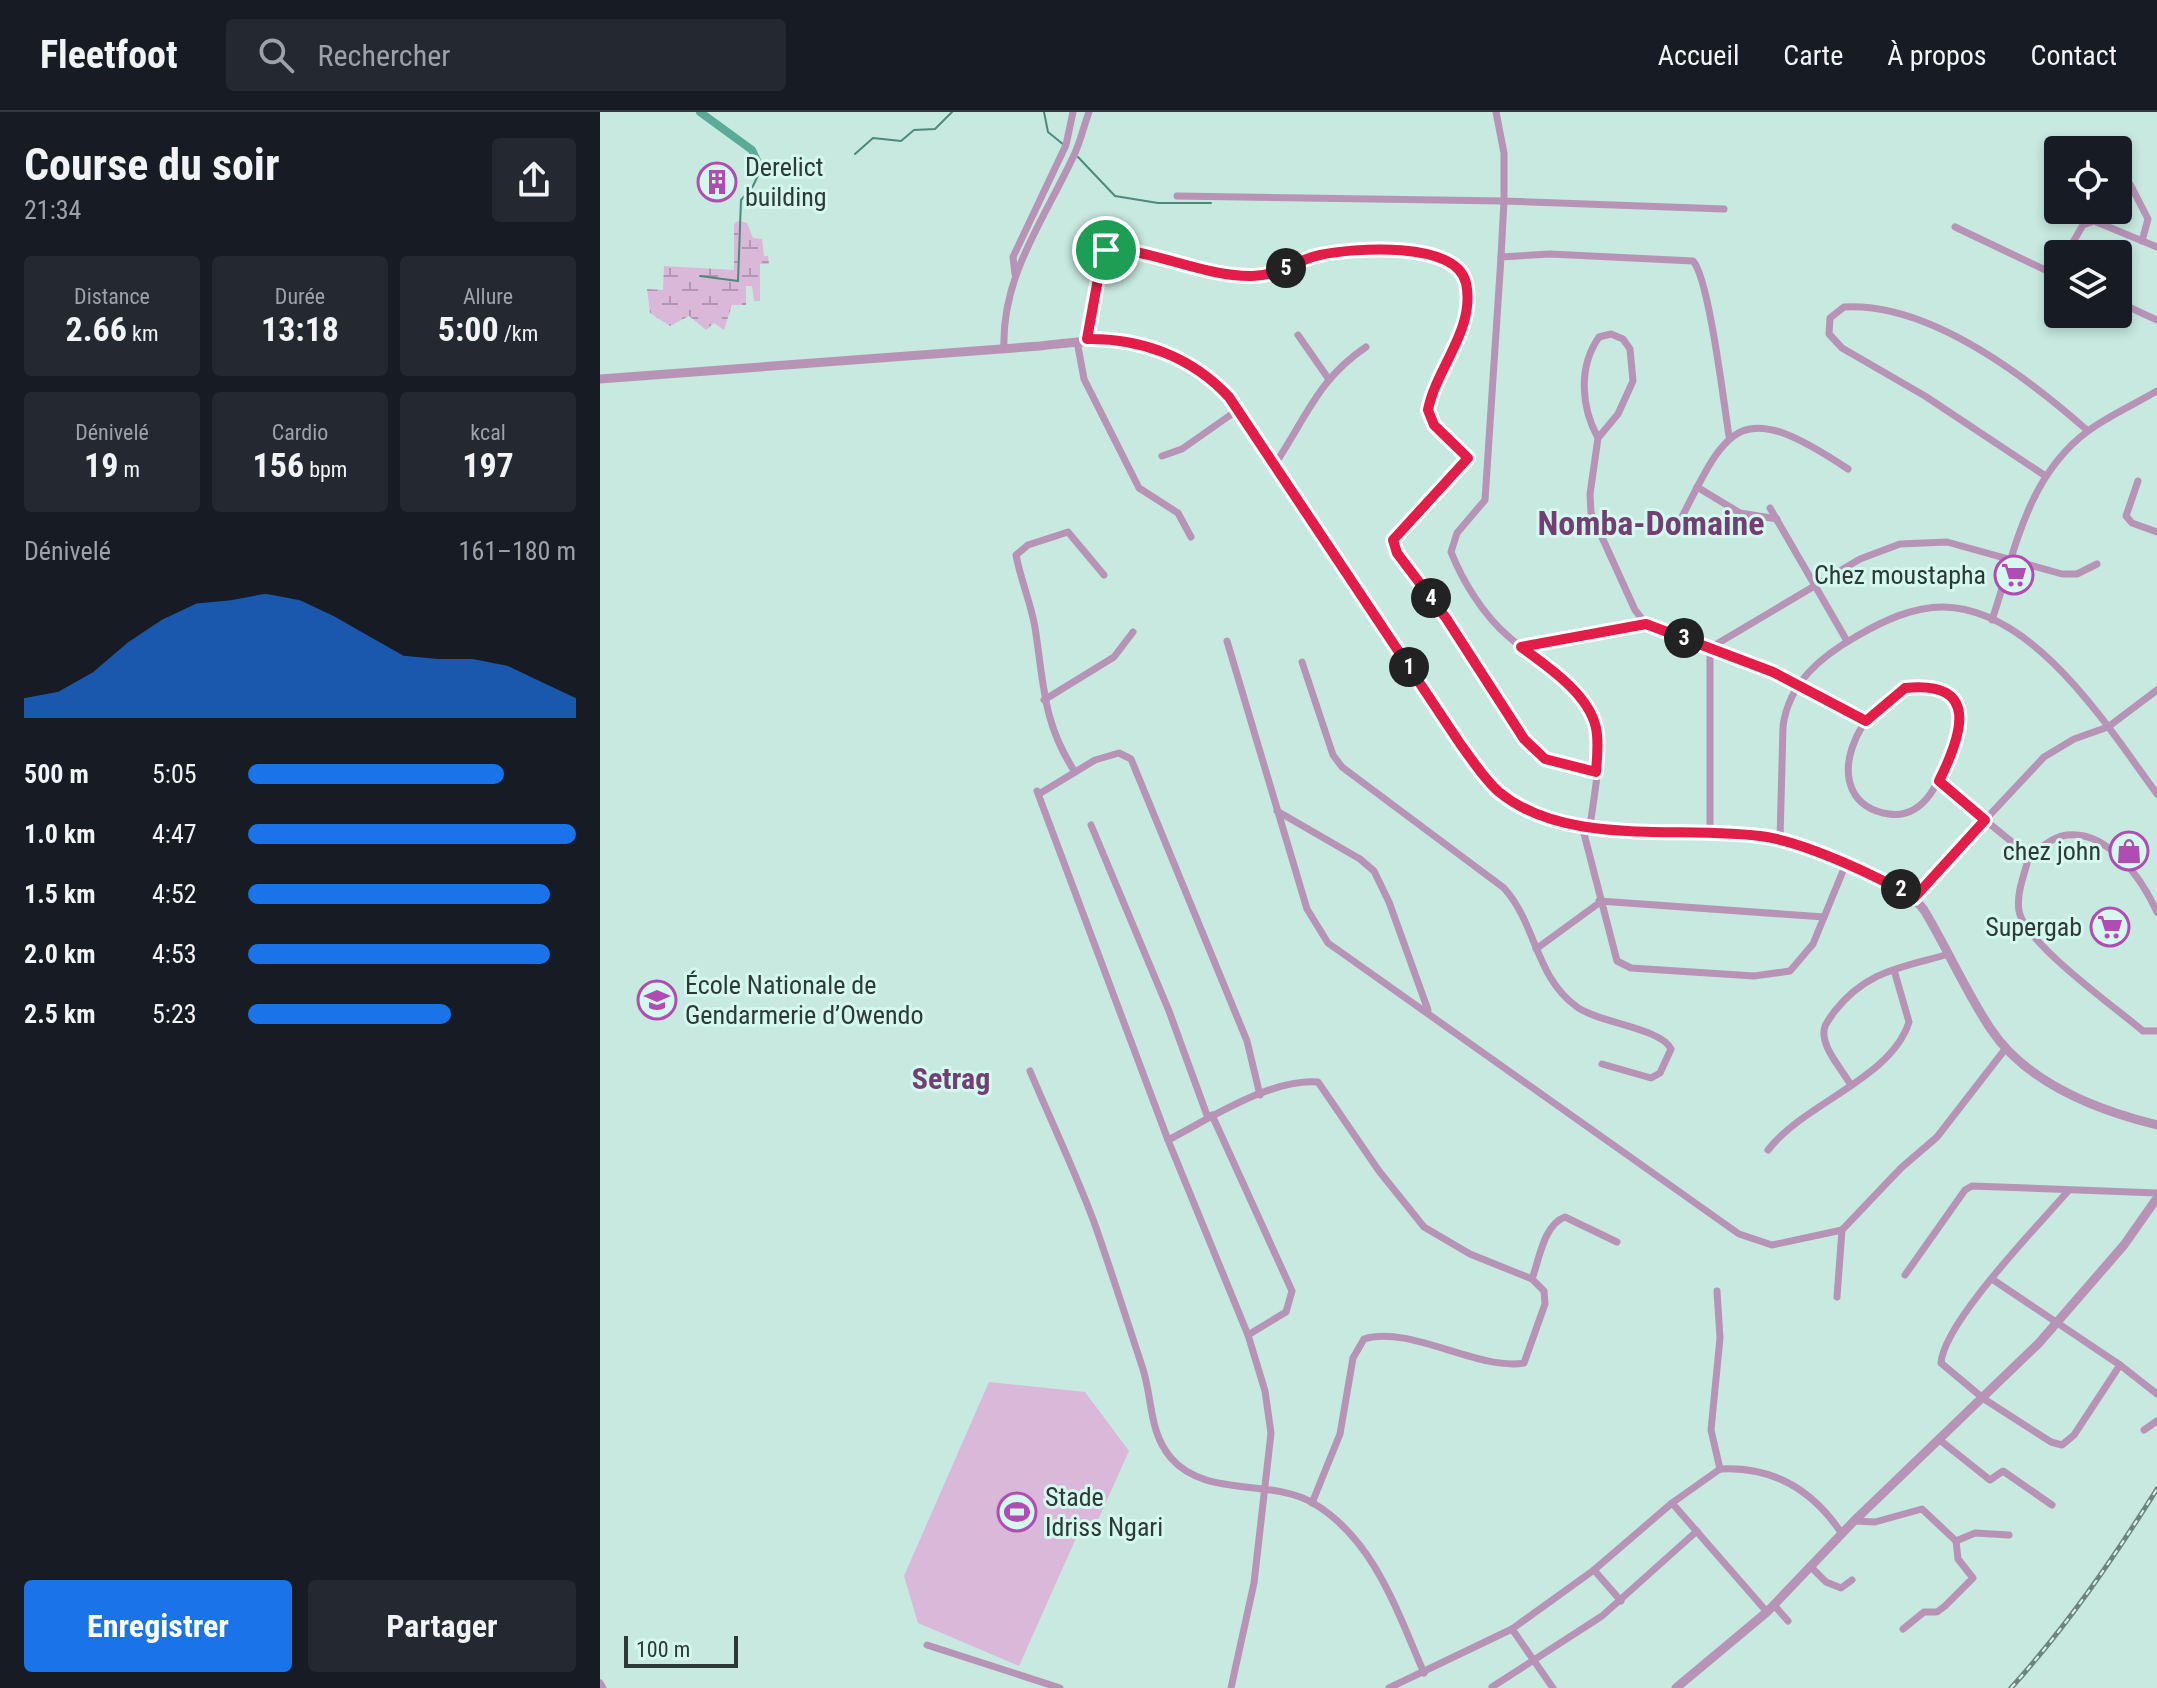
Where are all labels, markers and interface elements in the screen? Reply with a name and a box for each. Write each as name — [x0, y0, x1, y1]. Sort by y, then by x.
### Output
search box — [226, 19, 786, 91]
text: Fleetfoot — [40, 33, 178, 77]
icon: search — [254, 33, 298, 77]
text: Rechercher — [318, 38, 450, 73]
text: Accueil — [1658, 39, 1739, 72]
text: Carte — [1783, 39, 1843, 72]
text: À propos — [1887, 39, 1987, 72]
text: Contact — [2031, 39, 2117, 72]
map controls — [2044, 136, 2132, 328]
button: locate — [2044, 136, 2132, 224]
button: share — [492, 138, 576, 222]
text: Course du soir — [24, 139, 279, 191]
place label: Derelict building — [745, 152, 827, 212]
building icon: Derelict building — [696, 161, 738, 203]
text: 21:34 — [24, 195, 81, 225]
pin — [1072, 216, 1140, 284]
icon: arrive — [1084, 228, 1128, 272]
button: layers — [2044, 240, 2132, 328]
pin: 5 — [1266, 248, 1306, 288]
text: 5 — [1280, 255, 1292, 280]
text: Distance — [74, 284, 150, 309]
text: Durée — [275, 284, 325, 309]
text: Allure — [463, 284, 513, 309]
text: 2.66 — [66, 309, 127, 349]
text: 13:18 — [261, 309, 339, 349]
text: 5:00 — [438, 309, 499, 349]
text: km — [127, 321, 158, 346]
text: /km — [499, 321, 538, 346]
text: Dénivelé — [75, 420, 149, 445]
text: Cardio — [272, 420, 328, 445]
text: kcal — [470, 420, 506, 445]
text: 19 — [84, 445, 118, 485]
text: 156 — [253, 445, 304, 485]
text: 197 — [462, 445, 514, 485]
text: m — [118, 457, 140, 482]
text: bpm — [304, 457, 347, 482]
district label: Nomba-Domaine — [1537, 503, 1765, 543]
text: Dénivelé — [24, 536, 111, 566]
text: 161–180 m — [459, 536, 576, 566]
supermarket icon: Chez moustapha — [1993, 554, 2035, 596]
place label: Chez moustapha — [1814, 560, 1986, 590]
pin: 4 — [1411, 578, 1451, 618]
text: 4 — [1425, 585, 1437, 610]
pin: 3 — [1664, 618, 1704, 658]
text: 3 — [1678, 625, 1690, 650]
pin: 1 — [1389, 647, 1429, 687]
text: 1 — [1403, 654, 1415, 679]
text: 500 m — [24, 759, 89, 789]
text: 5:05 — [152, 759, 197, 789]
text: 1.0 km — [24, 819, 96, 849]
text: 4:47 — [152, 819, 197, 849]
shop icon: chez john — [2108, 830, 2150, 872]
place label: chez john — [2003, 836, 2101, 866]
pin: 2 — [1881, 869, 1921, 909]
text: 2 — [1895, 876, 1907, 901]
text: 1.5 km — [24, 879, 96, 909]
text: 4:52 — [152, 879, 197, 909]
supermarket icon: Supergab — [2089, 906, 2131, 948]
place label: Supergab — [1985, 912, 2082, 942]
text: 2.0 km — [24, 939, 96, 969]
text: 4:53 — [152, 939, 197, 969]
place label: École Nationale de Gendarmerie d’Owendo — [685, 970, 923, 1030]
school or university icon: École Nationale de Gendarmerie d’Owendo — [636, 979, 678, 1021]
text: 2.5 km — [24, 999, 96, 1029]
text: 5:23 — [152, 999, 197, 1029]
district label: Setrag — [912, 1061, 990, 1096]
place label: Stade Idriss Ngari — [1045, 1482, 1163, 1542]
sports icon: Stade Idriss Ngari — [996, 1491, 1038, 1533]
button: Enregistrer — [24, 1580, 292, 1672]
button: Partager — [308, 1580, 576, 1672]
scale bar — [624, 1632, 738, 1668]
text: 100 m — [636, 1637, 690, 1662]

